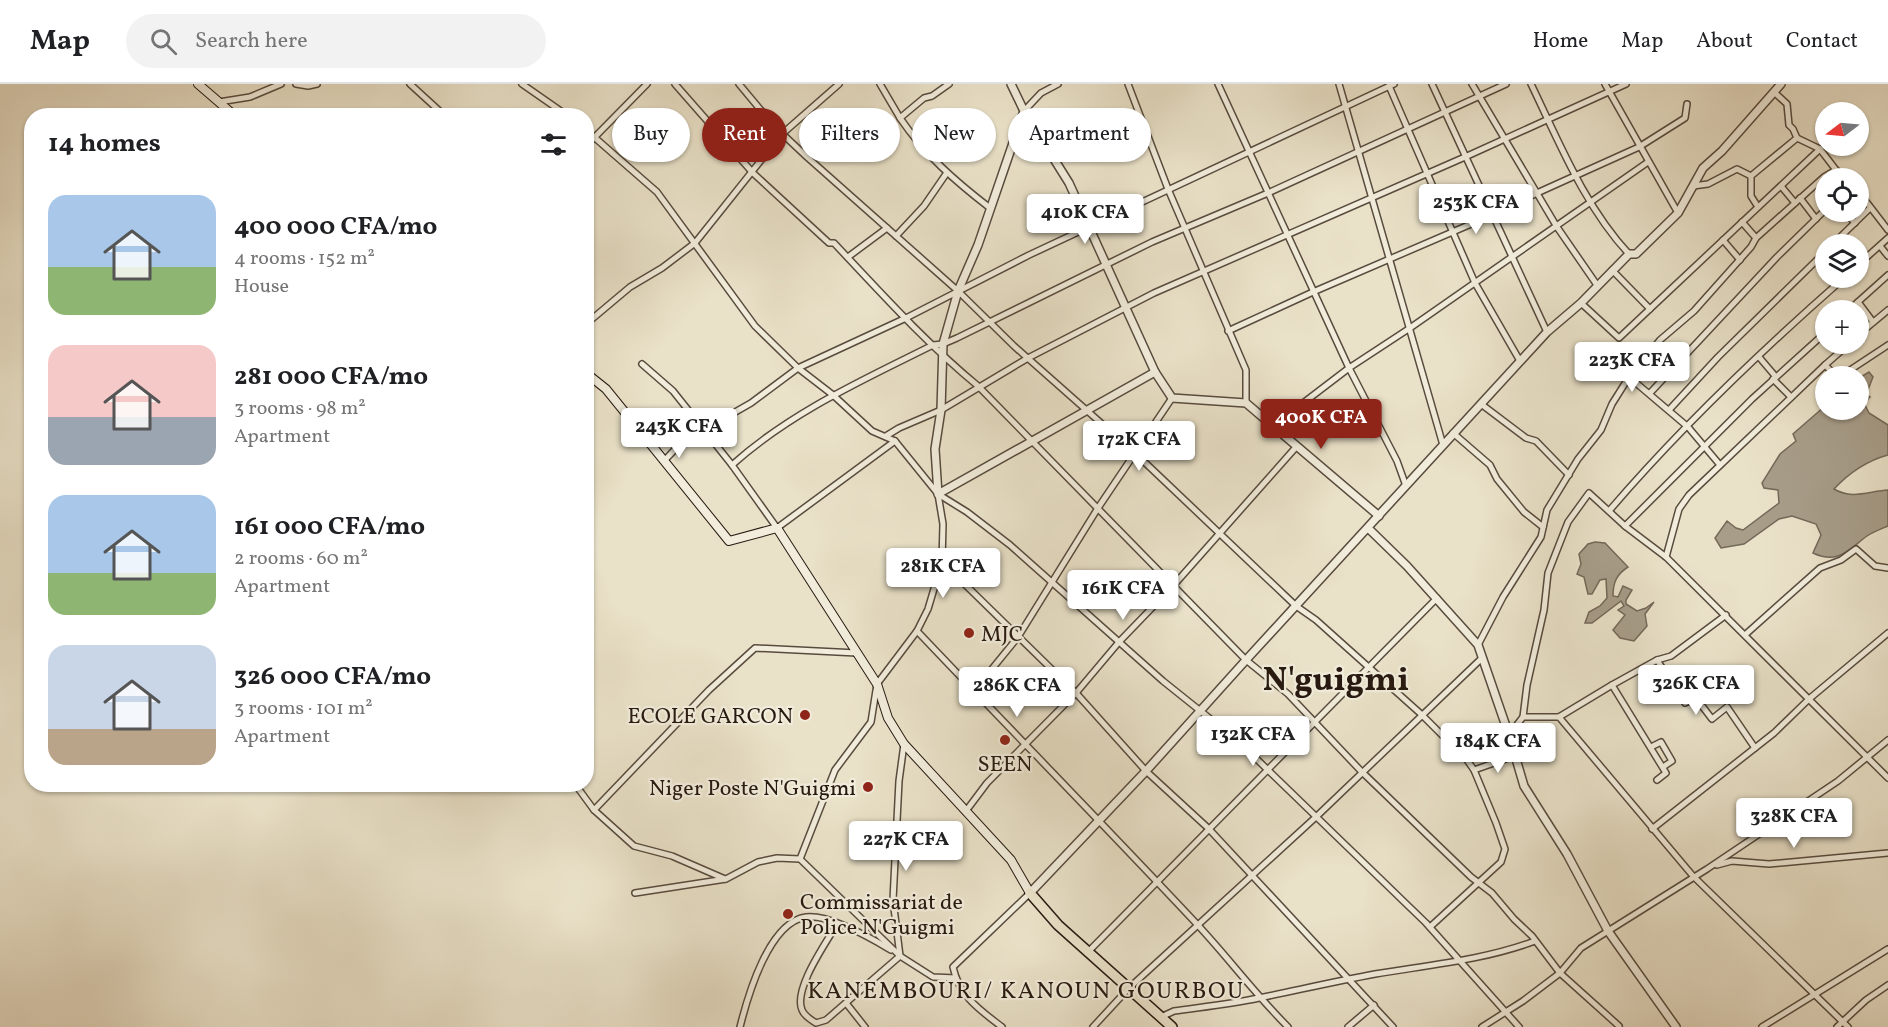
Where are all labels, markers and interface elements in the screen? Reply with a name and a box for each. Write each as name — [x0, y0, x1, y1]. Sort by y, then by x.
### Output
search box — [126, 14, 546, 68]
text: Map — [30, 22, 90, 61]
icon: search — [147, 25, 180, 58]
text: Search here — [195, 26, 308, 57]
text: Home — [1533, 27, 1588, 56]
text: Map — [1621, 27, 1663, 56]
text: About — [1696, 27, 1753, 56]
text: Contact — [1786, 27, 1858, 56]
north arrow — [1815, 102, 1869, 156]
map controls — [1815, 102, 1869, 420]
chip: Buy — [612, 108, 690, 162]
chip: Rent — [702, 108, 787, 162]
chip: Filters — [799, 108, 900, 162]
chip: New — [912, 108, 996, 162]
chip: Apartment — [1008, 108, 1151, 162]
text: 14 homes — [48, 126, 161, 162]
icon: filters — [537, 128, 570, 161]
button: locate — [1815, 168, 1869, 222]
pin: 253K CFA — [1414, 184, 1538, 235]
text: 253K CFA — [1433, 189, 1519, 217]
pin: 410K CFA — [1023, 194, 1147, 245]
text: 410K CFA — [1041, 199, 1129, 227]
text: 400 000 CFA/mo — [234, 209, 437, 245]
icon: home — [96, 219, 168, 291]
button: layers — [1815, 234, 1869, 288]
text: 4 rooms · 152 m² — [234, 245, 375, 273]
text: House — [234, 273, 289, 301]
button: + — [1815, 300, 1869, 354]
pin: 223K CFA — [1570, 342, 1694, 393]
text: 223K CFA — [1589, 347, 1675, 375]
text: 281 000 CFA/mo — [234, 359, 428, 395]
button: − — [1815, 366, 1869, 420]
icon: home — [96, 369, 168, 441]
text: 3 rooms · 98 m² — [234, 395, 366, 423]
pin: 400K CFA — [1259, 399, 1383, 450]
text: 400K CFA — [1275, 404, 1367, 432]
pin: 243K CFA — [617, 408, 741, 459]
text: 243K CFA — [635, 413, 723, 441]
pin: 172K CFA — [1077, 421, 1201, 472]
text: Apartment — [234, 423, 330, 451]
text: 172K CFA — [1097, 426, 1181, 454]
text: 161 000 CFA/mo — [234, 509, 425, 545]
icon: home — [96, 519, 168, 591]
text: 2 rooms · 60 m² — [234, 545, 368, 573]
pin: 281K CFA — [881, 548, 1005, 599]
text: 281K CFA — [900, 553, 986, 581]
pin: 161K CFA — [1061, 570, 1185, 621]
text: Apartment — [234, 573, 330, 601]
text: 161K CFA — [1081, 575, 1165, 603]
place label: MJC — [981, 620, 1023, 651]
marker: MJC — [962, 626, 976, 640]
district label: N'guigmi — [1263, 658, 1409, 705]
text: 326 000 CFA/mo — [234, 659, 431, 695]
pin: 326K CFA — [1634, 665, 1758, 716]
pin: 286K CFA — [955, 667, 1079, 718]
icon: home — [96, 669, 168, 741]
text: 326K CFA — [1652, 670, 1740, 698]
text: 286K CFA — [973, 672, 1061, 700]
text: 3 rooms · 101 m² — [234, 695, 373, 723]
place label: ECOLE GARCON — [628, 702, 793, 733]
marker: ECOLE GARCON — [798, 708, 812, 722]
pin: 132K CFA — [1191, 716, 1315, 767]
text: 132K CFA — [1211, 721, 1295, 749]
text: Apartment — [234, 723, 330, 751]
pin: 184K CFA — [1436, 723, 1560, 774]
text: 184K CFA — [1455, 728, 1541, 756]
marker: SEEN — [998, 733, 1012, 747]
place label: SEEN — [978, 750, 1032, 781]
place label: Niger Poste N'Guigmi — [649, 774, 856, 805]
marker: Niger Poste N'Guigmi — [861, 780, 875, 794]
pin: 328K CFA — [1732, 798, 1856, 849]
text: 328K CFA — [1750, 803, 1838, 831]
pin: 227K CFA — [844, 821, 968, 872]
text: 227K CFA — [863, 826, 949, 854]
place label: Commissariat de Police N'Guigmi — [800, 888, 963, 944]
marker: Commissariat de Police N'Guigmi — [781, 907, 795, 921]
district label: KANEMBOURI/ KANOUN GOURBOU — [807, 975, 1245, 1009]

